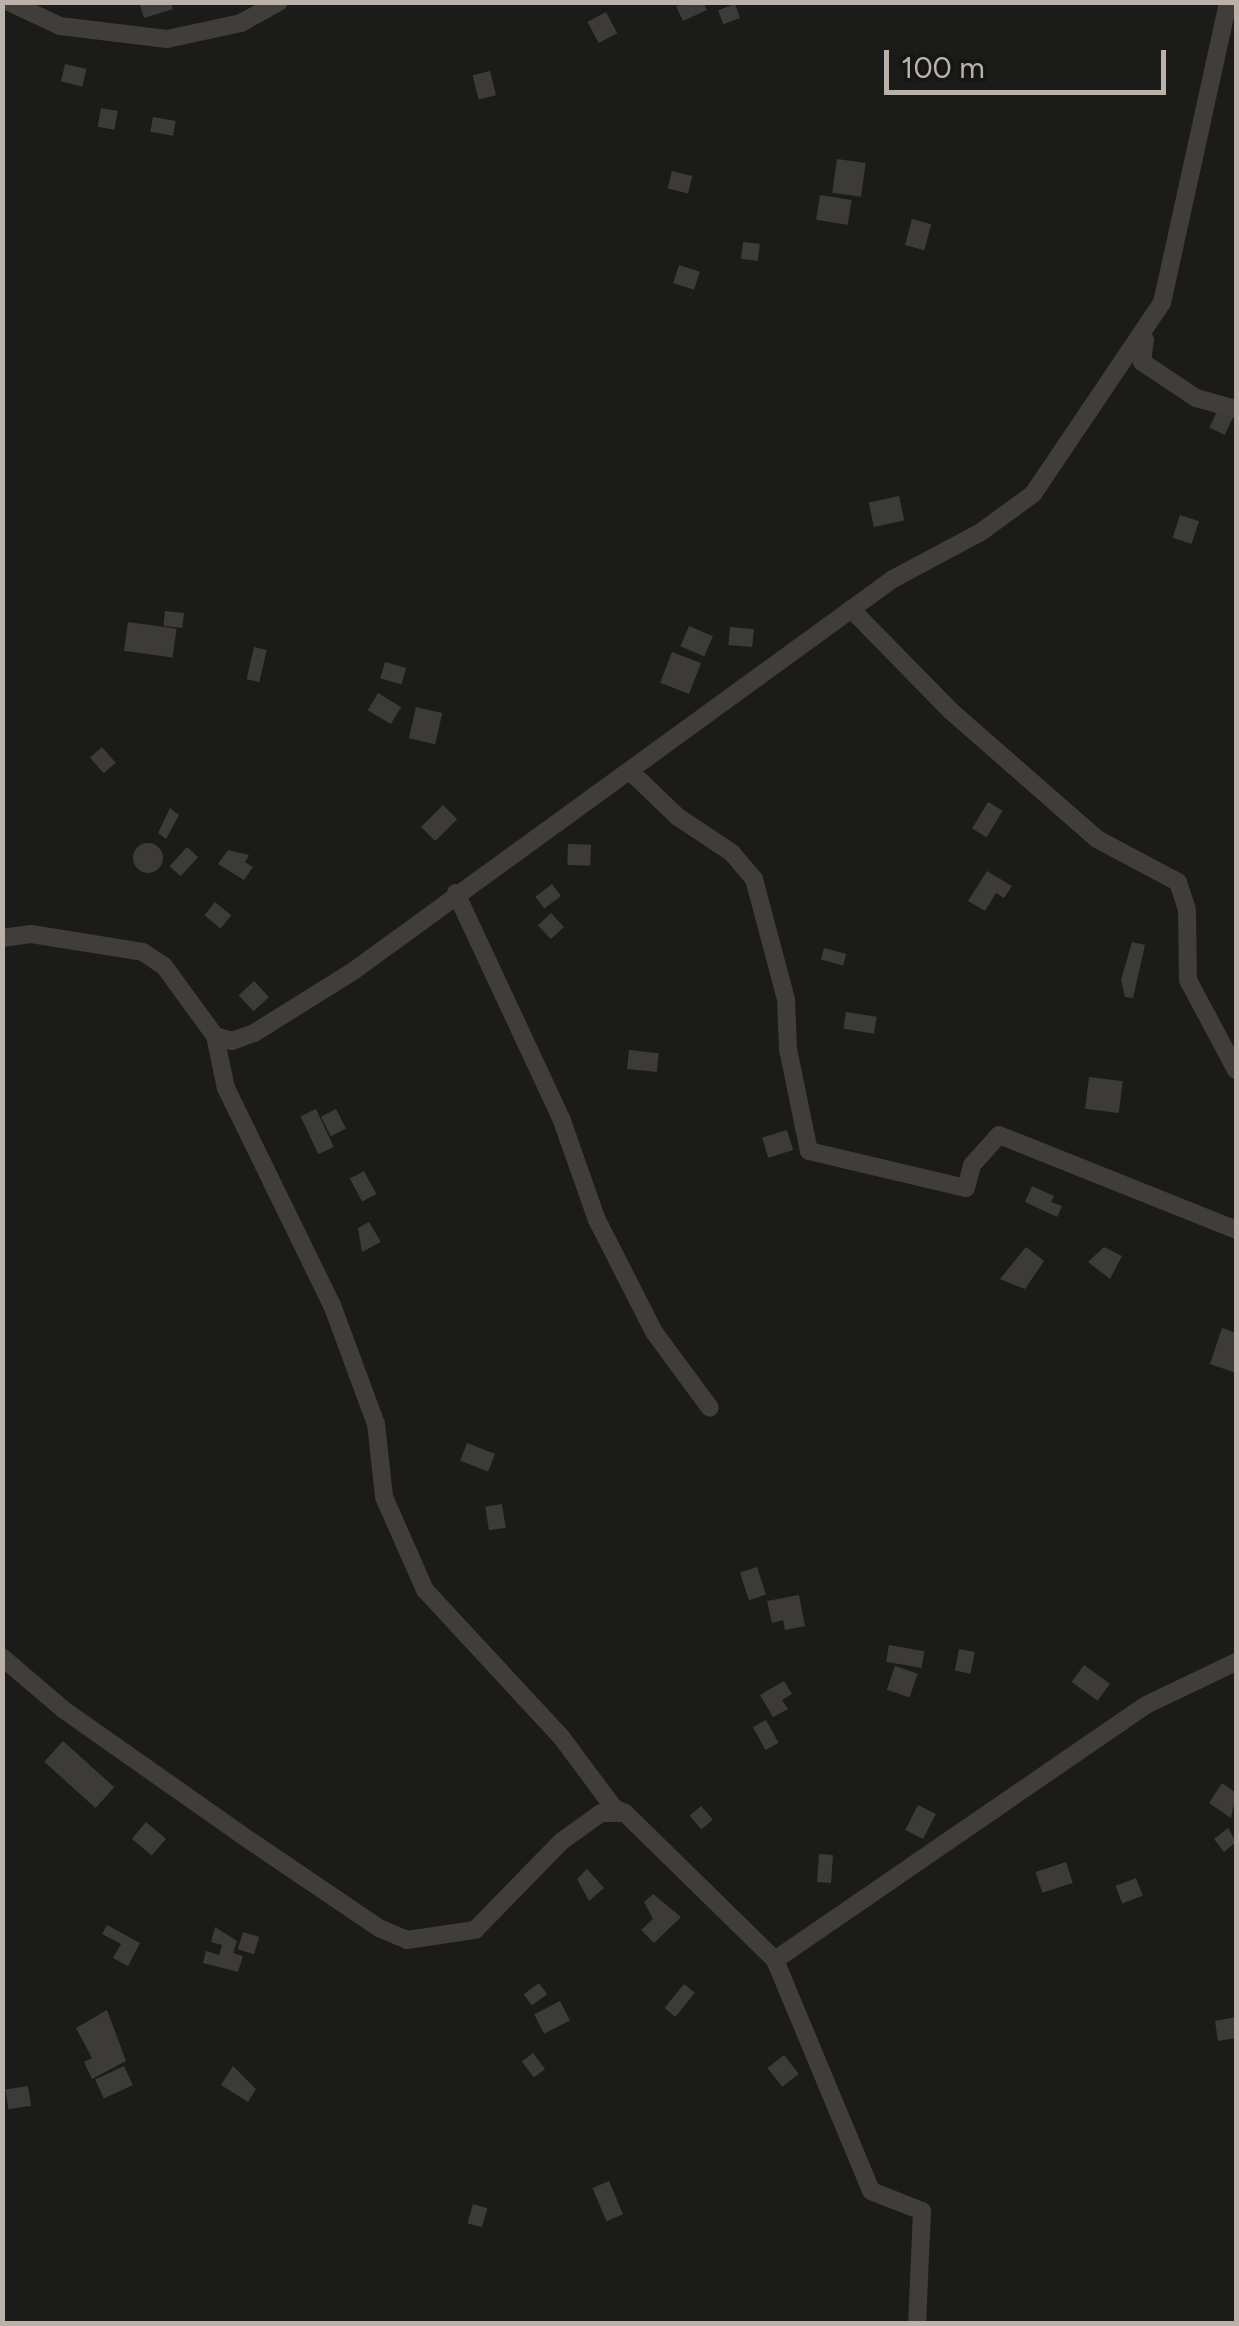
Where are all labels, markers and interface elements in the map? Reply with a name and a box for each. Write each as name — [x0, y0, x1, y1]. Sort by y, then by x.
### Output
scale bar — [889, 30, 1172, 92]
text: 100 m — [901, 49, 985, 86]

